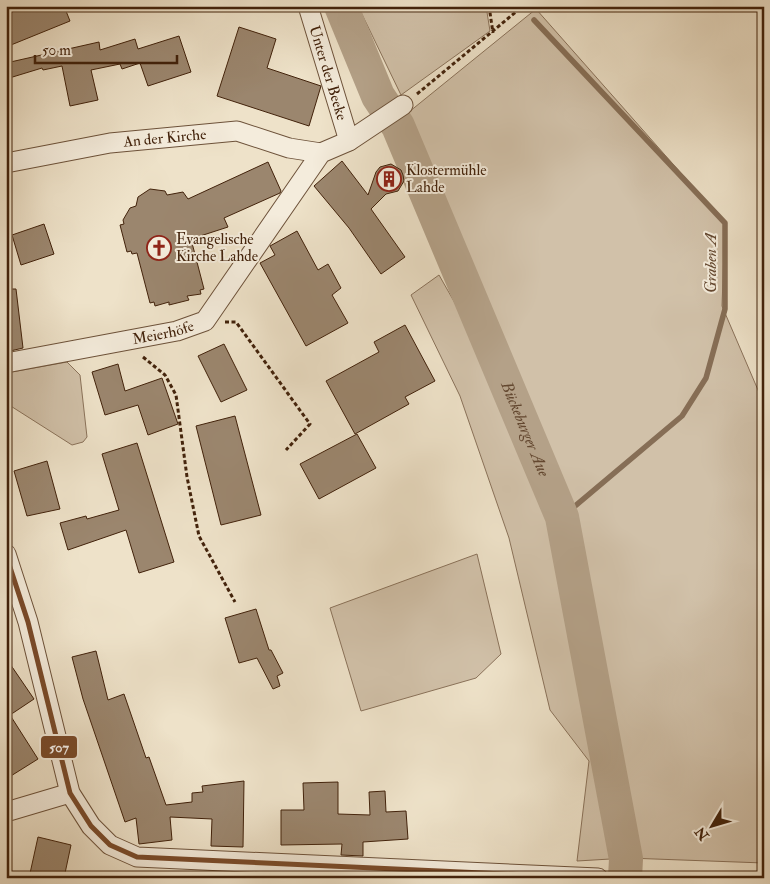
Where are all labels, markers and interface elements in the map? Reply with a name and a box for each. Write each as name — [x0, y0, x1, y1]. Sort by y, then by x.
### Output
street label: Unter der Beeke — [305, 23, 352, 123]
scale bar — [35, 32, 178, 64]
text: 50 m — [42, 41, 71, 60]
street label: An der Kirche — [122, 124, 207, 151]
place label: Klostermühle Lahde — [406, 161, 487, 197]
building icon: Klostermühle Lahde — [376, 166, 402, 192]
place label: Evangelische Kirche Lahde — [176, 230, 258, 266]
water label: Graben A — [701, 232, 721, 293]
church icon: Evangelische Kirche Lahde — [146, 235, 172, 261]
street label: Meierhöfe — [131, 316, 196, 349]
water label: Bückeburger Aue — [496, 378, 554, 480]
line badge: 507 — [40, 735, 78, 759]
text: 507 — [49, 739, 69, 756]
north arrow — [688, 802, 738, 852]
text: N — [691, 823, 713, 845]

